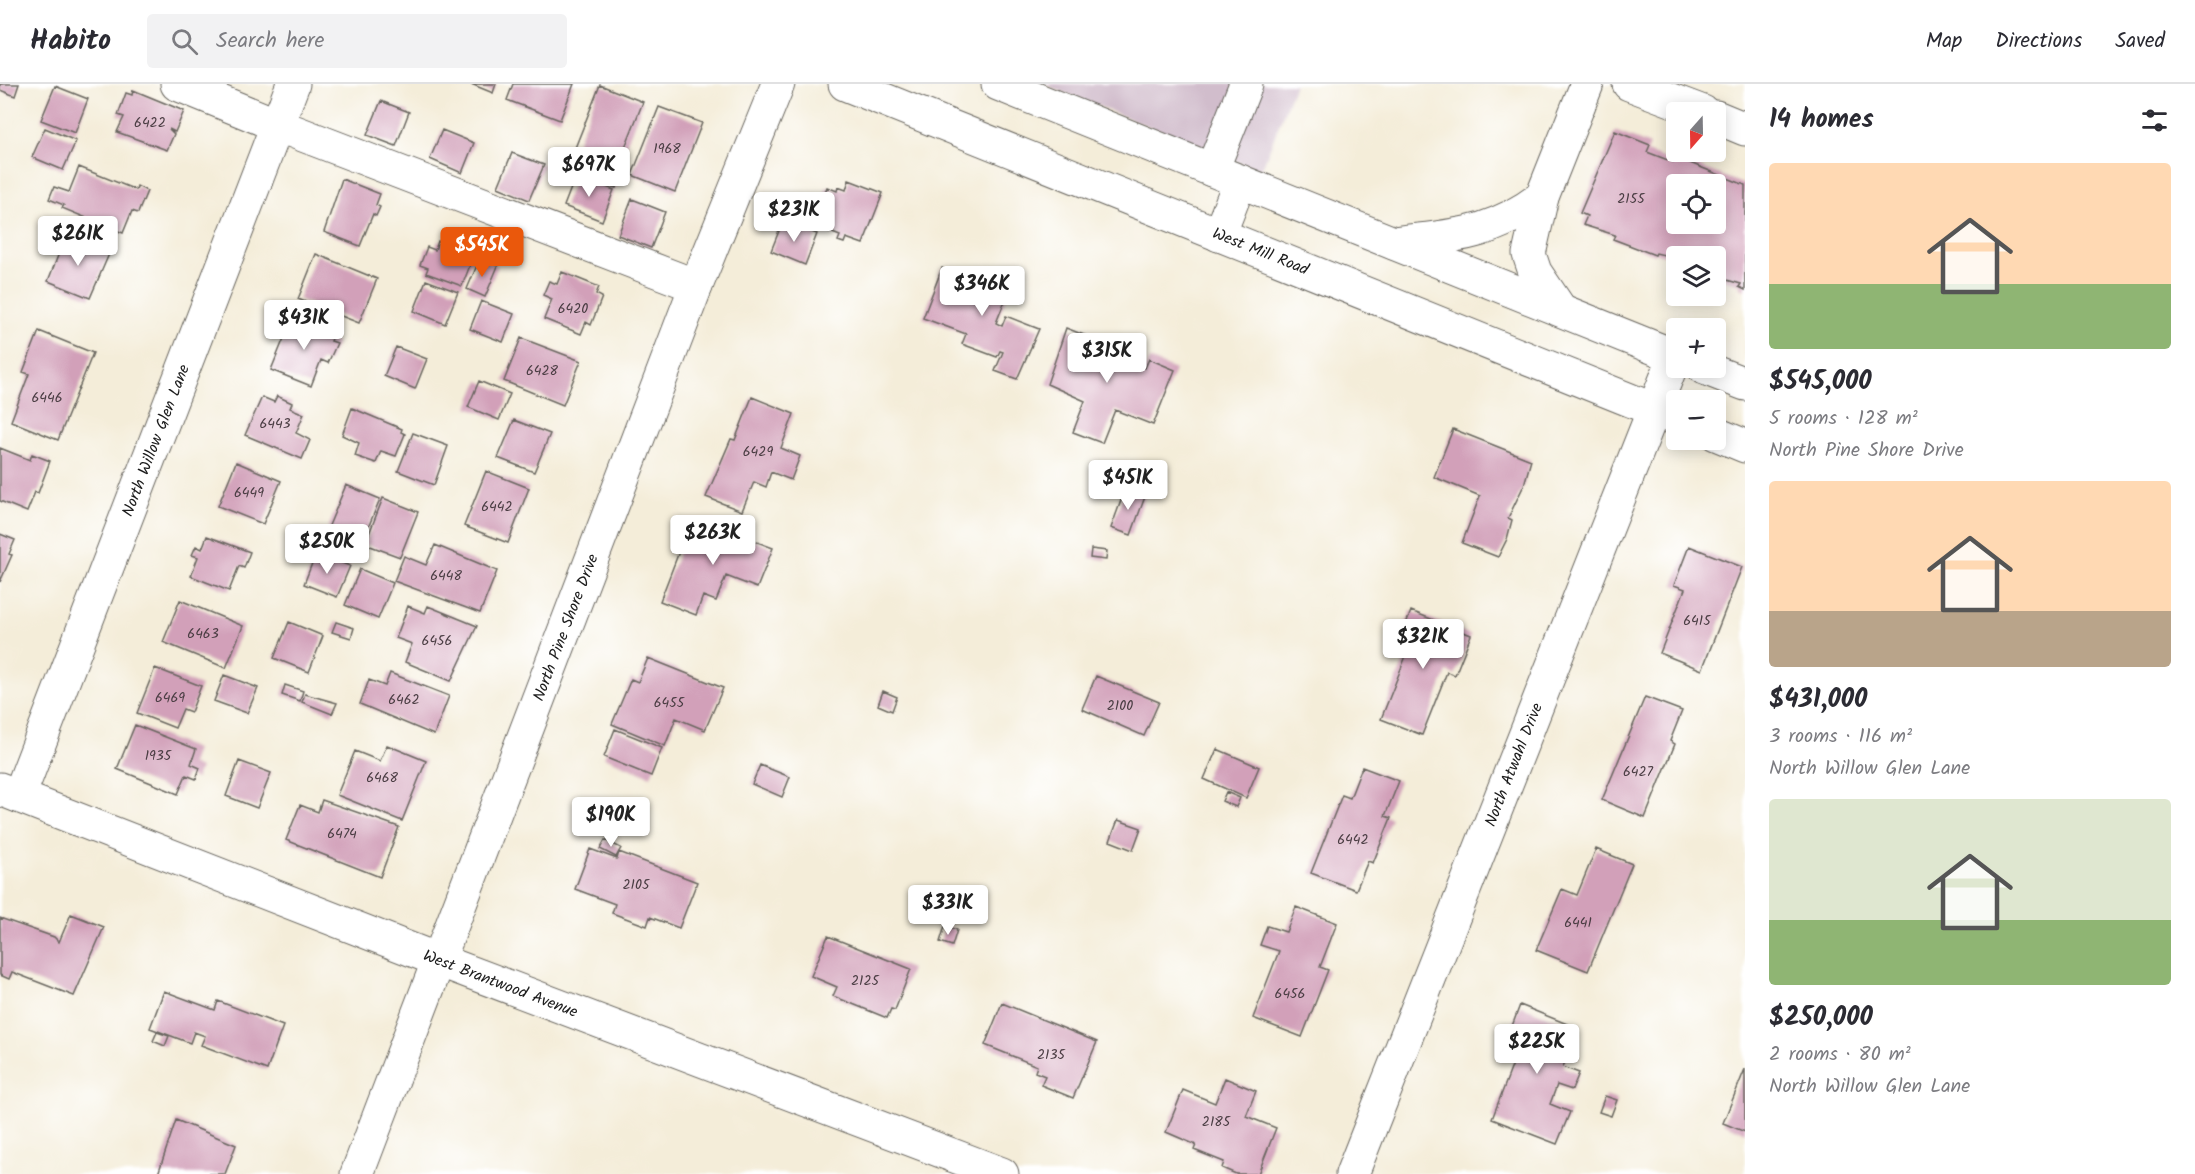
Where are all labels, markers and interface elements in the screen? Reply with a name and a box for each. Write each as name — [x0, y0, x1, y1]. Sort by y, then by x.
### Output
search box — [147, 14, 567, 68]
text: Habito — [30, 19, 111, 64]
text: Search here — [216, 24, 325, 59]
icon: search — [168, 25, 201, 58]
text: Map — [1926, 25, 1962, 58]
text: Directions — [1995, 25, 2082, 58]
text: Saved — [2115, 25, 2165, 58]
text: 14 homes — [1769, 99, 1874, 141]
north arrow — [1666, 102, 1726, 162]
map controls — [1666, 102, 1726, 450]
icon: filters — [2138, 104, 2171, 137]
house number: 6422 — [134, 112, 166, 134]
house number: 1968 — [653, 138, 681, 160]
pin: $697K — [547, 147, 631, 198]
text: $697K — [562, 150, 616, 182]
button: locate — [1666, 174, 1726, 234]
house number: 2155 — [1617, 188, 1646, 210]
pin: $231K — [752, 192, 836, 243]
text: $231K — [768, 195, 820, 227]
icon: home — [1916, 202, 2024, 310]
pin: $261K — [36, 216, 120, 267]
text: $261K — [52, 219, 104, 251]
street label: West Mill Road — [1209, 221, 1313, 282]
pin: $545K — [440, 227, 524, 278]
text: $545K — [454, 230, 510, 262]
button: layers — [1666, 246, 1726, 306]
pin: $346K — [940, 266, 1024, 317]
text: $346K — [954, 269, 1010, 301]
house number: 6420 — [558, 298, 588, 320]
pin: $431K — [262, 300, 346, 351]
text: $431K — [278, 303, 330, 335]
button: + — [1666, 318, 1726, 378]
pin: $315K — [1065, 333, 1149, 384]
text: $315K — [1082, 336, 1132, 368]
house number: 6428 — [526, 360, 559, 382]
street label: North Willow Glen Lane — [115, 361, 196, 520]
text: $545,000 — [1769, 361, 1872, 403]
house number: 6446 — [32, 387, 63, 409]
button: − — [1666, 390, 1726, 450]
text: 5 rooms · 128 m² — [1769, 403, 1918, 435]
house number: 6443 — [259, 413, 291, 435]
text: North Pine Shore Drive — [1769, 435, 1964, 467]
house number: 6429 — [743, 441, 773, 463]
pin: $451K — [1086, 460, 1170, 511]
text: $451K — [1103, 463, 1153, 495]
house number: 6449 — [234, 482, 264, 504]
house number: 6442 — [481, 496, 513, 518]
pin: $263K — [671, 515, 755, 566]
text: $263K — [684, 518, 742, 550]
icon: home — [1916, 520, 2024, 628]
pin: $250K — [285, 524, 369, 575]
text: $250K — [299, 527, 355, 559]
street label: North Pine Shore Drive — [526, 550, 605, 705]
house number: 6448 — [430, 565, 462, 587]
house number: 6415 — [1683, 610, 1712, 632]
pin: $321K — [1381, 619, 1465, 670]
text: $321K — [1397, 622, 1449, 654]
house number: 6463 — [187, 623, 219, 645]
house number: 6456 — [422, 630, 452, 652]
text: $431,000 — [1769, 679, 1867, 721]
house number: 6469 — [155, 687, 185, 709]
house number: 6462 — [388, 689, 420, 711]
house number: 6455 — [654, 692, 686, 714]
house number: 2100 — [1107, 695, 1133, 717]
street label: North Atwahl Drive — [1478, 699, 1549, 830]
text: 3 rooms · 116 m² — [1769, 721, 1912, 753]
house number: 1935 — [145, 745, 173, 767]
text: North Willow Glen Lane — [1769, 753, 1970, 785]
house number: 6427 — [1623, 761, 1654, 783]
house number: 6468 — [366, 767, 398, 789]
pin: $190K — [569, 797, 653, 848]
text: $190K — [586, 800, 636, 832]
house number: 6474 — [327, 823, 357, 845]
house number: 6442 — [1337, 829, 1369, 851]
icon: home — [1916, 838, 2024, 946]
house number: 2105 — [622, 874, 651, 896]
pin: $331K — [906, 885, 990, 936]
text: $331K — [922, 888, 974, 920]
house number: 6441 — [1564, 912, 1592, 934]
street label: West Brantwood Avenue — [419, 943, 581, 1024]
house number: 2125 — [851, 970, 881, 992]
house number: 6456 — [1275, 983, 1305, 1005]
text: $250,000 — [1769, 997, 1873, 1039]
pin: $225K — [1495, 1024, 1579, 1075]
text: $225K — [1508, 1027, 1566, 1059]
text: 2 rooms · 80 m² — [1769, 1039, 1911, 1071]
house number: 2135 — [1037, 1044, 1067, 1066]
text: North Willow Glen Lane — [1769, 1071, 1970, 1103]
house number: 2185 — [1202, 1111, 1232, 1133]

